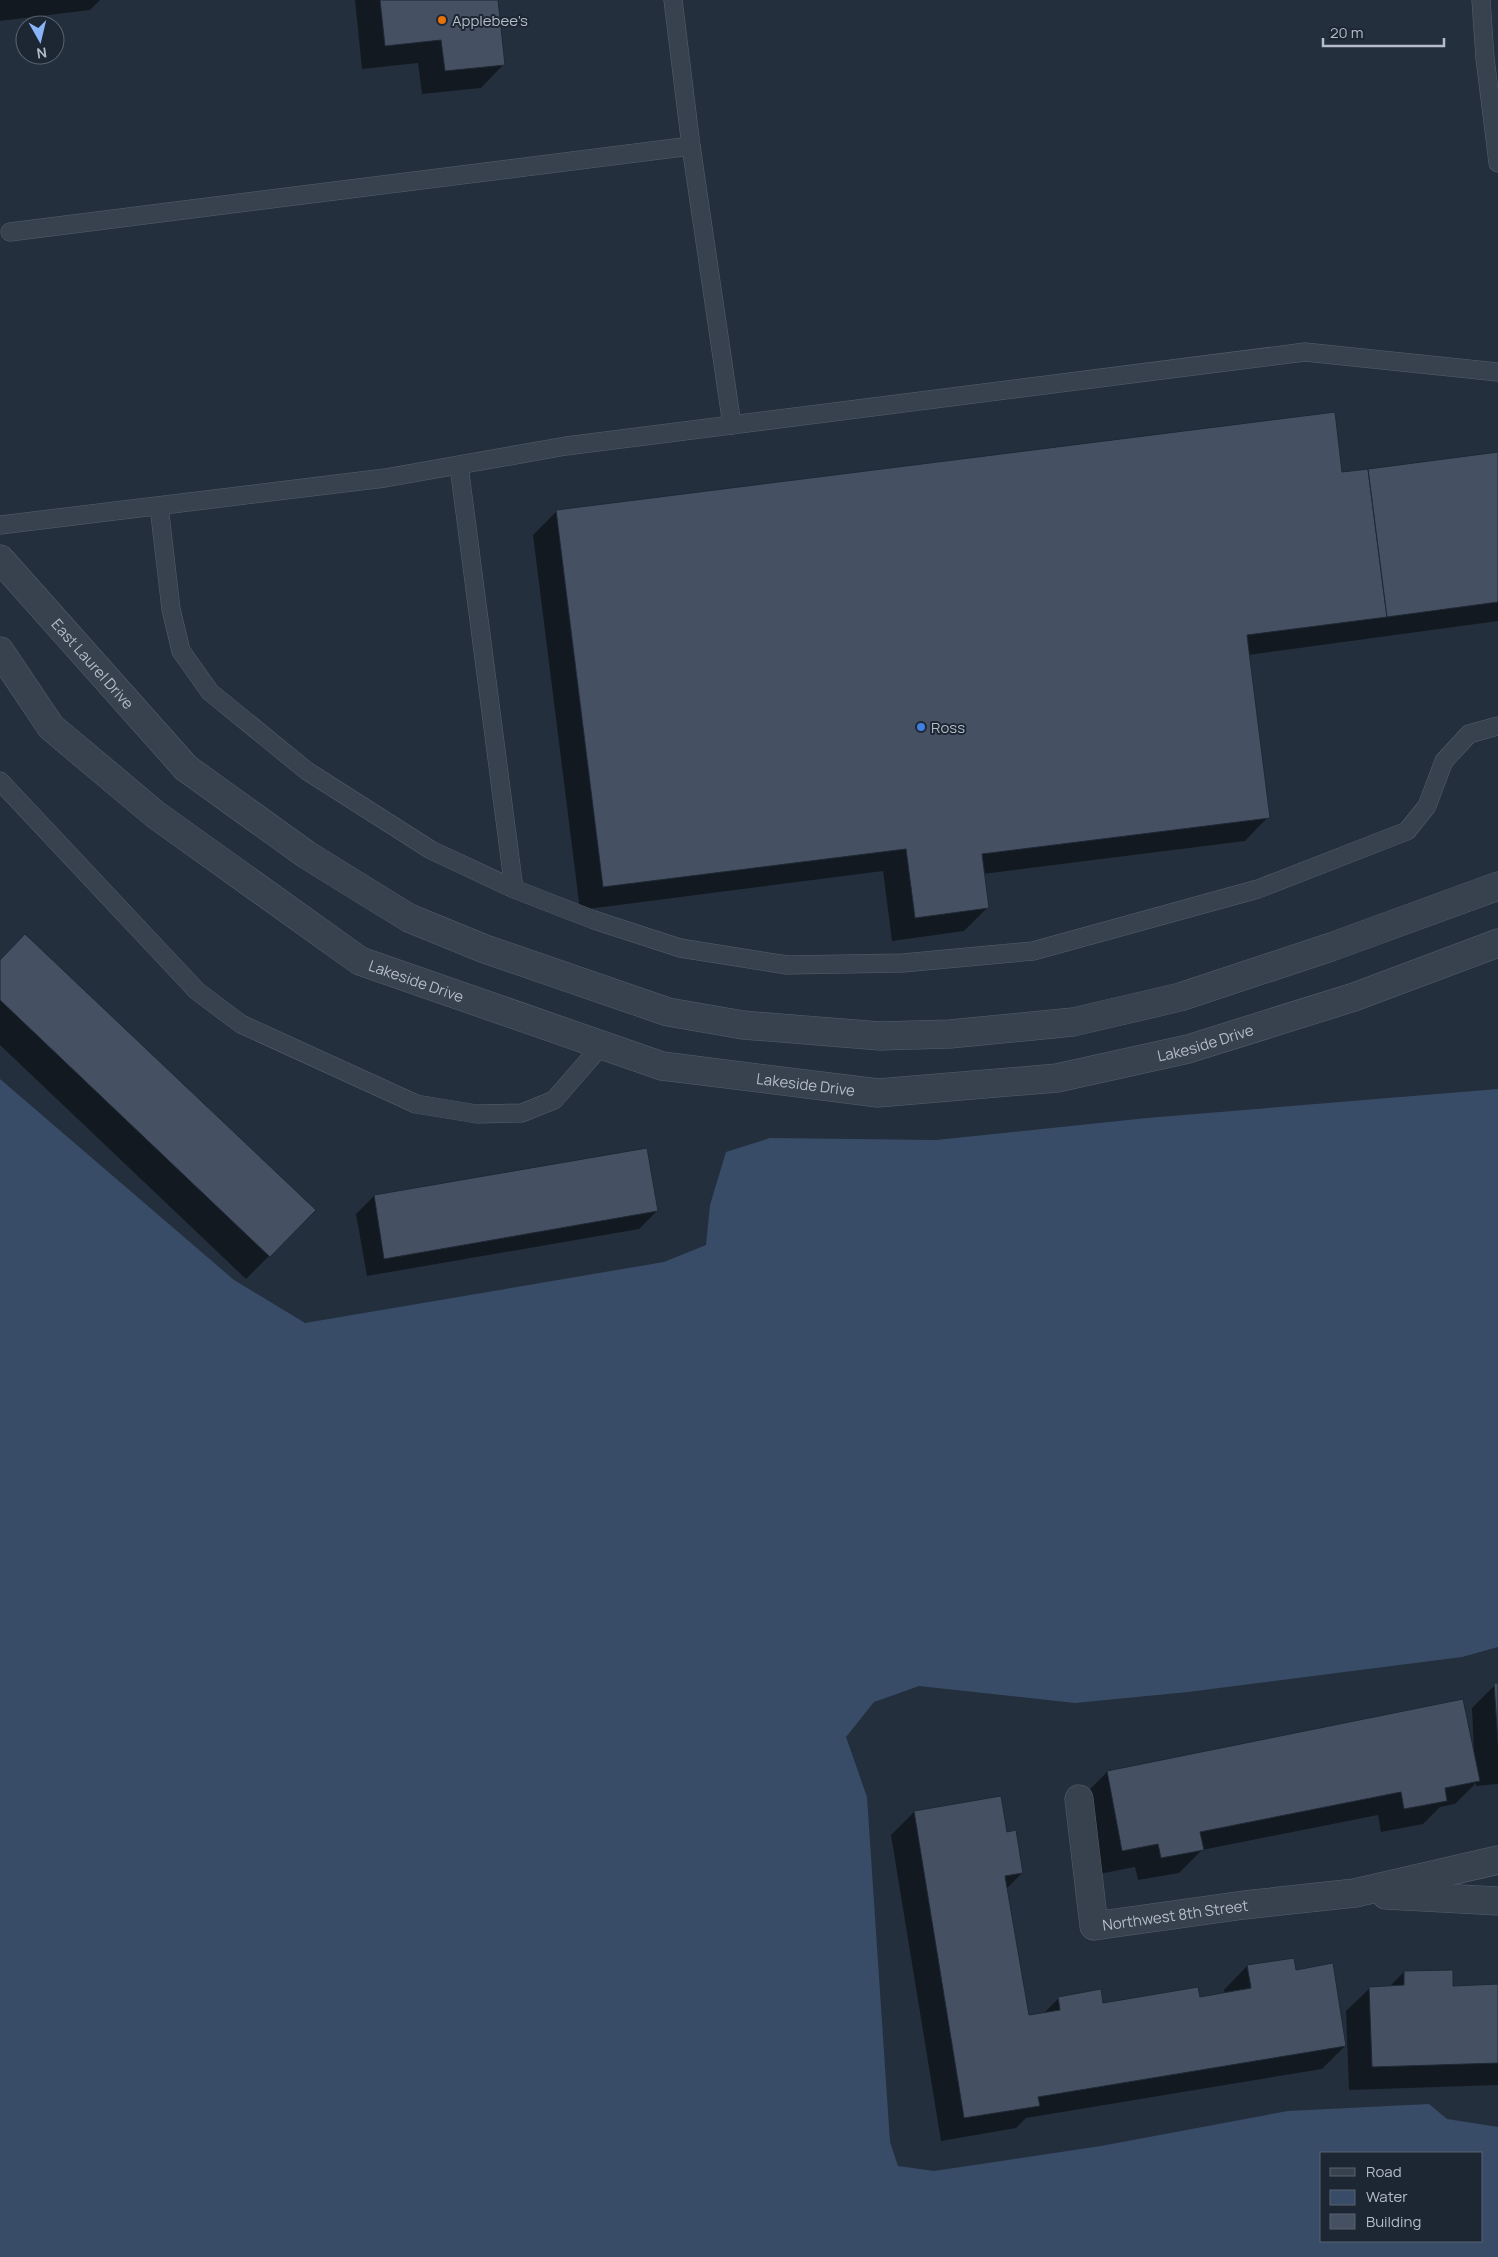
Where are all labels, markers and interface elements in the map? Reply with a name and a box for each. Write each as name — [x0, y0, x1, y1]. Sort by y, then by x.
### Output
place label: Applebee's — [452, 10, 528, 31]
marker: Applebee's — [436, 14, 448, 26]
north arrow — [15, 15, 65, 65]
scale bar — [1323, 15, 1444, 47]
text: 20 m — [1330, 22, 1363, 43]
text: N — [36, 43, 48, 63]
street label: East Laurel Drive — [47, 614, 139, 713]
place label: Ross — [931, 717, 965, 738]
marker: Ross — [915, 721, 927, 733]
street label: Lakeside Drive — [366, 954, 467, 1007]
street label: Lakeside Drive — [1155, 1019, 1256, 1066]
street label: Lakeside Drive — [755, 1067, 857, 1101]
street label: Northwest 8th Street — [1101, 1894, 1249, 1935]
legend — [1320, 2152, 1483, 2242]
text: Road — [1366, 2161, 1402, 2182]
text: Water — [1366, 2186, 1408, 2207]
text: Building — [1366, 2211, 1421, 2232]

